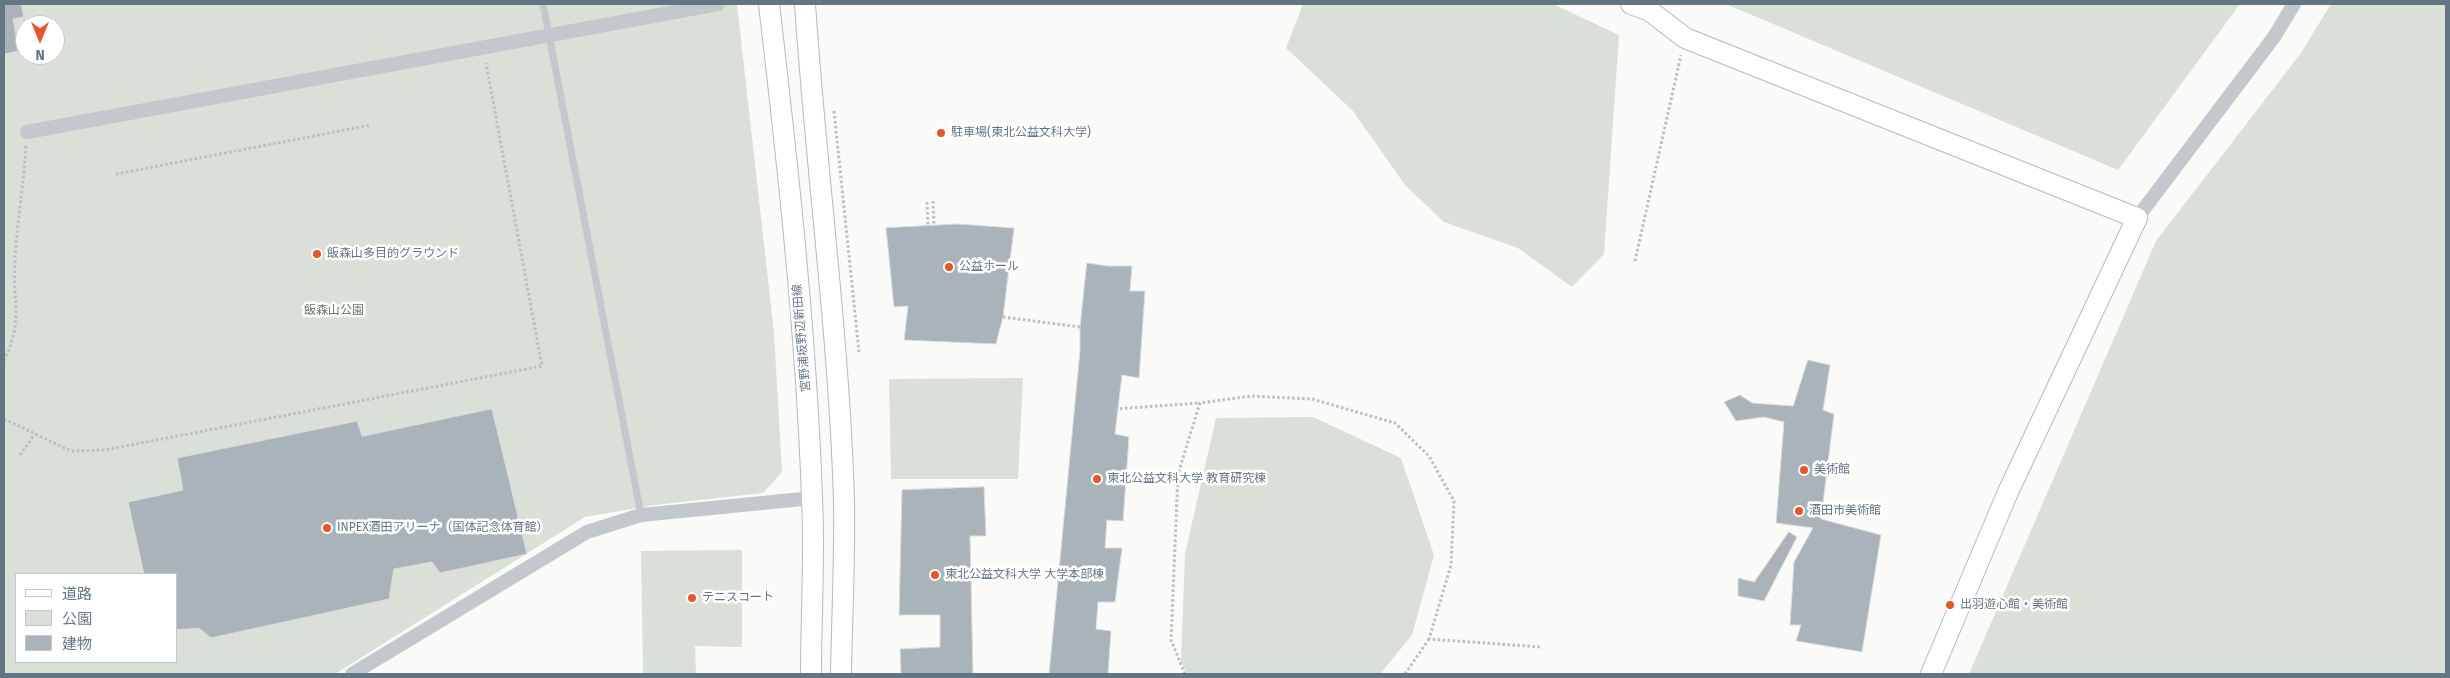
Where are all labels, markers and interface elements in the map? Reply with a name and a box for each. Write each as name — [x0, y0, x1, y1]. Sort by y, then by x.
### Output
north arrow — [15, 15, 65, 65]
text: N — [35, 46, 45, 63]
place label: 駐車場(東北公益文科大学) — [951, 126, 1091, 140]
marker: 駐車場(東北公益文科大学) — [935, 127, 947, 139]
place label: 飯森山多目的グラウンド — [327, 247, 459, 261]
marker: 飯森山多目的グラウンド — [311, 248, 323, 260]
place label: 公益ホール — [959, 260, 1019, 274]
marker: 公益ホール — [943, 261, 955, 273]
street label: 宮野浦坂野辺新田線 — [790, 284, 814, 392]
park label: 飯森山公園 — [304, 304, 364, 318]
place label: 美術館 — [1814, 463, 1850, 477]
marker: 美術館 — [1798, 464, 1810, 476]
place label: 東北公益文科大学 教育研究棟 — [1107, 472, 1266, 486]
marker: 東北公益文科大学 教育研究棟 — [1091, 473, 1103, 485]
place label: 酒田市美術館 — [1809, 504, 1881, 518]
marker: 酒田市美術館 — [1793, 505, 1805, 517]
place label: INPEX酒田アリーナ（国体記念体育館） — [337, 521, 549, 535]
marker: INPEX酒田アリーナ（国体記念体育館） — [321, 522, 333, 534]
place label: 東北公益文科大学 大学本部棟 — [945, 568, 1104, 582]
marker: 東北公益文科大学 大学本部棟 — [929, 569, 941, 581]
legend — [15, 573, 178, 663]
text: 道路 — [62, 585, 92, 603]
place label: テニスコート — [702, 591, 774, 605]
marker: テニスコート — [686, 592, 698, 604]
place label: 出羽遊心館・美術館 — [1960, 598, 2068, 612]
marker: 出羽遊心館・美術館 — [1944, 599, 1956, 611]
text: 公園 — [62, 610, 92, 628]
text: 建物 — [62, 635, 92, 653]

